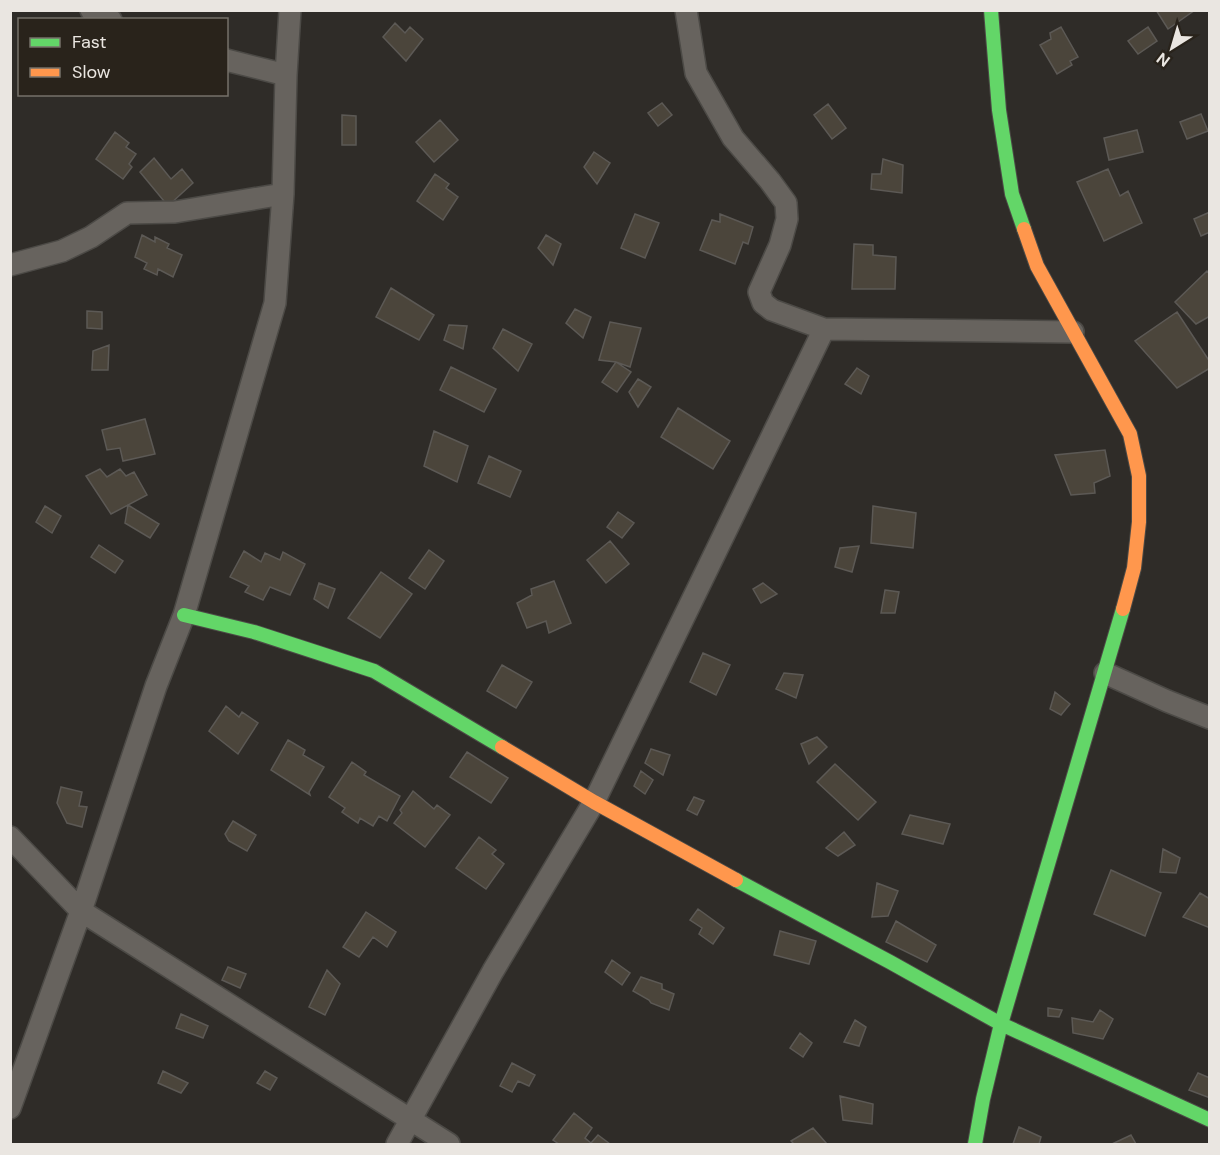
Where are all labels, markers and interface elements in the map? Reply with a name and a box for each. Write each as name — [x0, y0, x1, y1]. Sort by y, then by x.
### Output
legend — [18, 18, 228, 96]
north arrow — [1142, 18, 1202, 78]
text: Fast — [72, 30, 107, 54]
text: N — [1152, 48, 1174, 71]
text: Slow — [72, 60, 111, 84]

